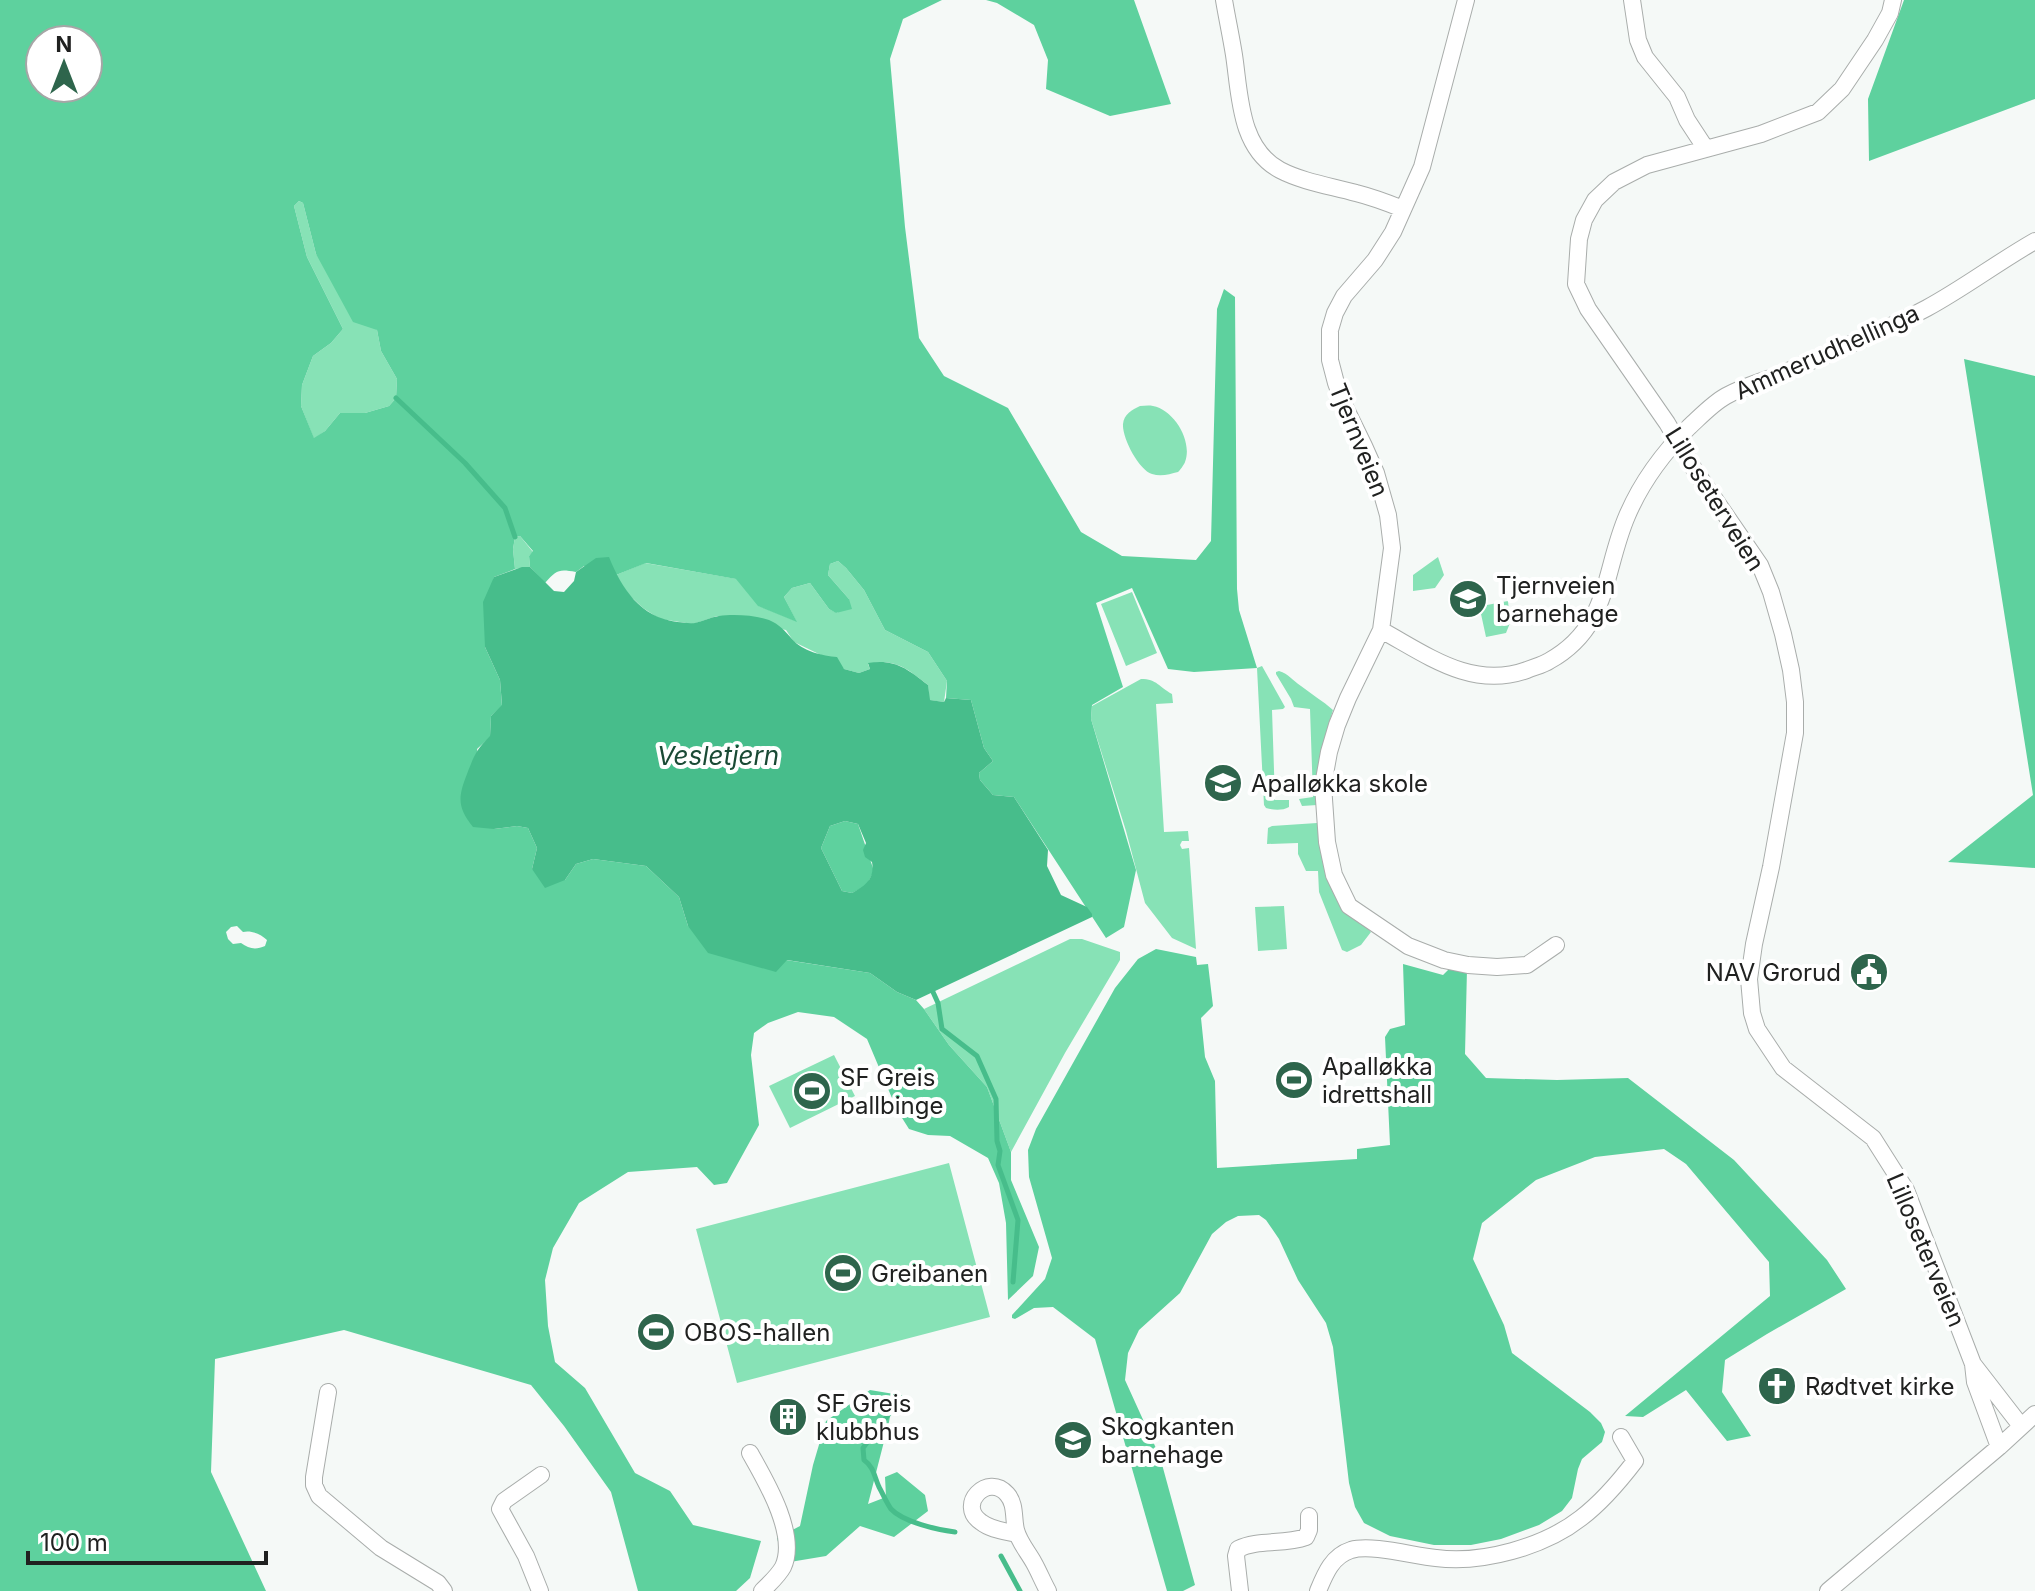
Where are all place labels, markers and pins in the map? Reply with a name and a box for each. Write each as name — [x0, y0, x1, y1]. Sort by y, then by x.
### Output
place label: Tjernveien barnehage — [1496, 571, 1618, 628]
school or university icon: Tjernveien barnehage — [1447, 578, 1489, 620]
school or university icon: Apalløkka skole — [1202, 762, 1244, 804]
place label: Apalløkka skole — [1251, 769, 1428, 798]
public building icon: NAV Grorud — [1848, 951, 1890, 993]
place label: NAV Grorud — [1706, 958, 1841, 987]
place label: Apalløkka idrettshall — [1322, 1052, 1433, 1109]
sports icon: Apalløkka idrettshall — [1273, 1059, 1315, 1101]
place label: SF Greis ballbinge — [840, 1063, 943, 1120]
sports icon: SF Greis ballbinge — [791, 1070, 833, 1112]
sports icon: Greibanen — [822, 1252, 864, 1294]
place label: Greibanen — [871, 1259, 988, 1288]
sports icon: OBOS-hallen — [635, 1311, 677, 1353]
place label: OBOS-hallen — [684, 1318, 830, 1347]
church icon: Rødtvet kirke — [1756, 1365, 1798, 1407]
place label: Rødtvet kirke — [1805, 1372, 1954, 1401]
place label: SF Greis klubbhus — [816, 1389, 920, 1446]
building icon: SF Greis klubbhus — [767, 1396, 809, 1438]
place label: Skogkanten barnehage — [1101, 1412, 1235, 1469]
school or university icon: Skogkanten barnehage — [1052, 1419, 1094, 1461]

